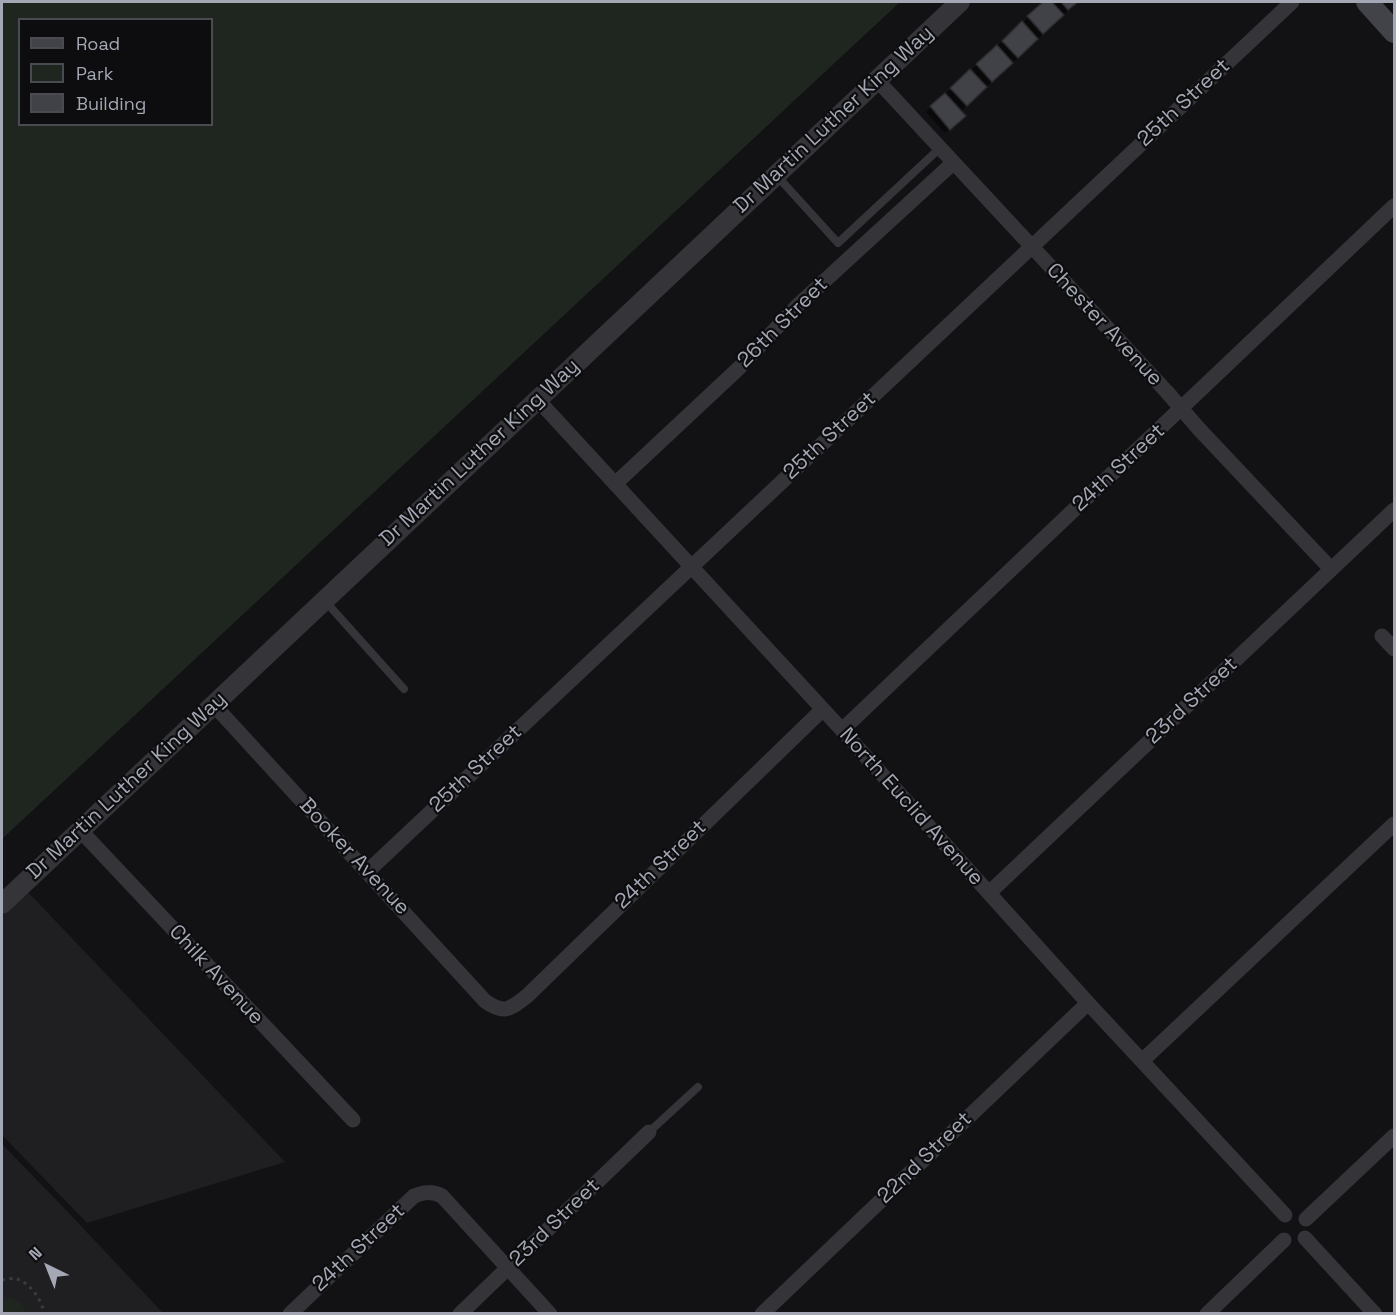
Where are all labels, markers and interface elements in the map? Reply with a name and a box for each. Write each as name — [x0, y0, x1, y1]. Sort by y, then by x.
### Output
legend — [18, 18, 213, 126]
street label: Dr Martin Luther King Way — [729, 21, 939, 219]
text: Road — [76, 32, 120, 55]
street label: 25th Street — [1132, 54, 1236, 152]
text: Park — [76, 62, 113, 85]
text: Building — [76, 92, 146, 115]
street label: Chester Avenue — [1041, 258, 1167, 392]
street label: 26th Street — [733, 273, 833, 373]
street label: Dr Martin Luther King Way — [375, 354, 585, 552]
street label: 25th Street — [778, 387, 882, 485]
street label: 24th Street — [1068, 419, 1170, 517]
street label: 23rd Street — [1141, 652, 1243, 750]
street label: Dr Martin Luther King Way — [22, 687, 232, 885]
street label: 25th Street — [424, 720, 528, 818]
street label: North Euclid Avenue — [834, 723, 988, 891]
street label: Booker Avenue — [293, 793, 415, 921]
street label: 24th Street — [610, 815, 712, 915]
street label: Chilk Avenue — [163, 920, 269, 1030]
street label: 22nd Street — [873, 1107, 977, 1209]
street label: 23rd Street — [505, 1174, 605, 1272]
street label: 24th Street — [308, 1199, 410, 1297]
north arrow — [18, 1237, 78, 1297]
text: N — [24, 1242, 46, 1265]

